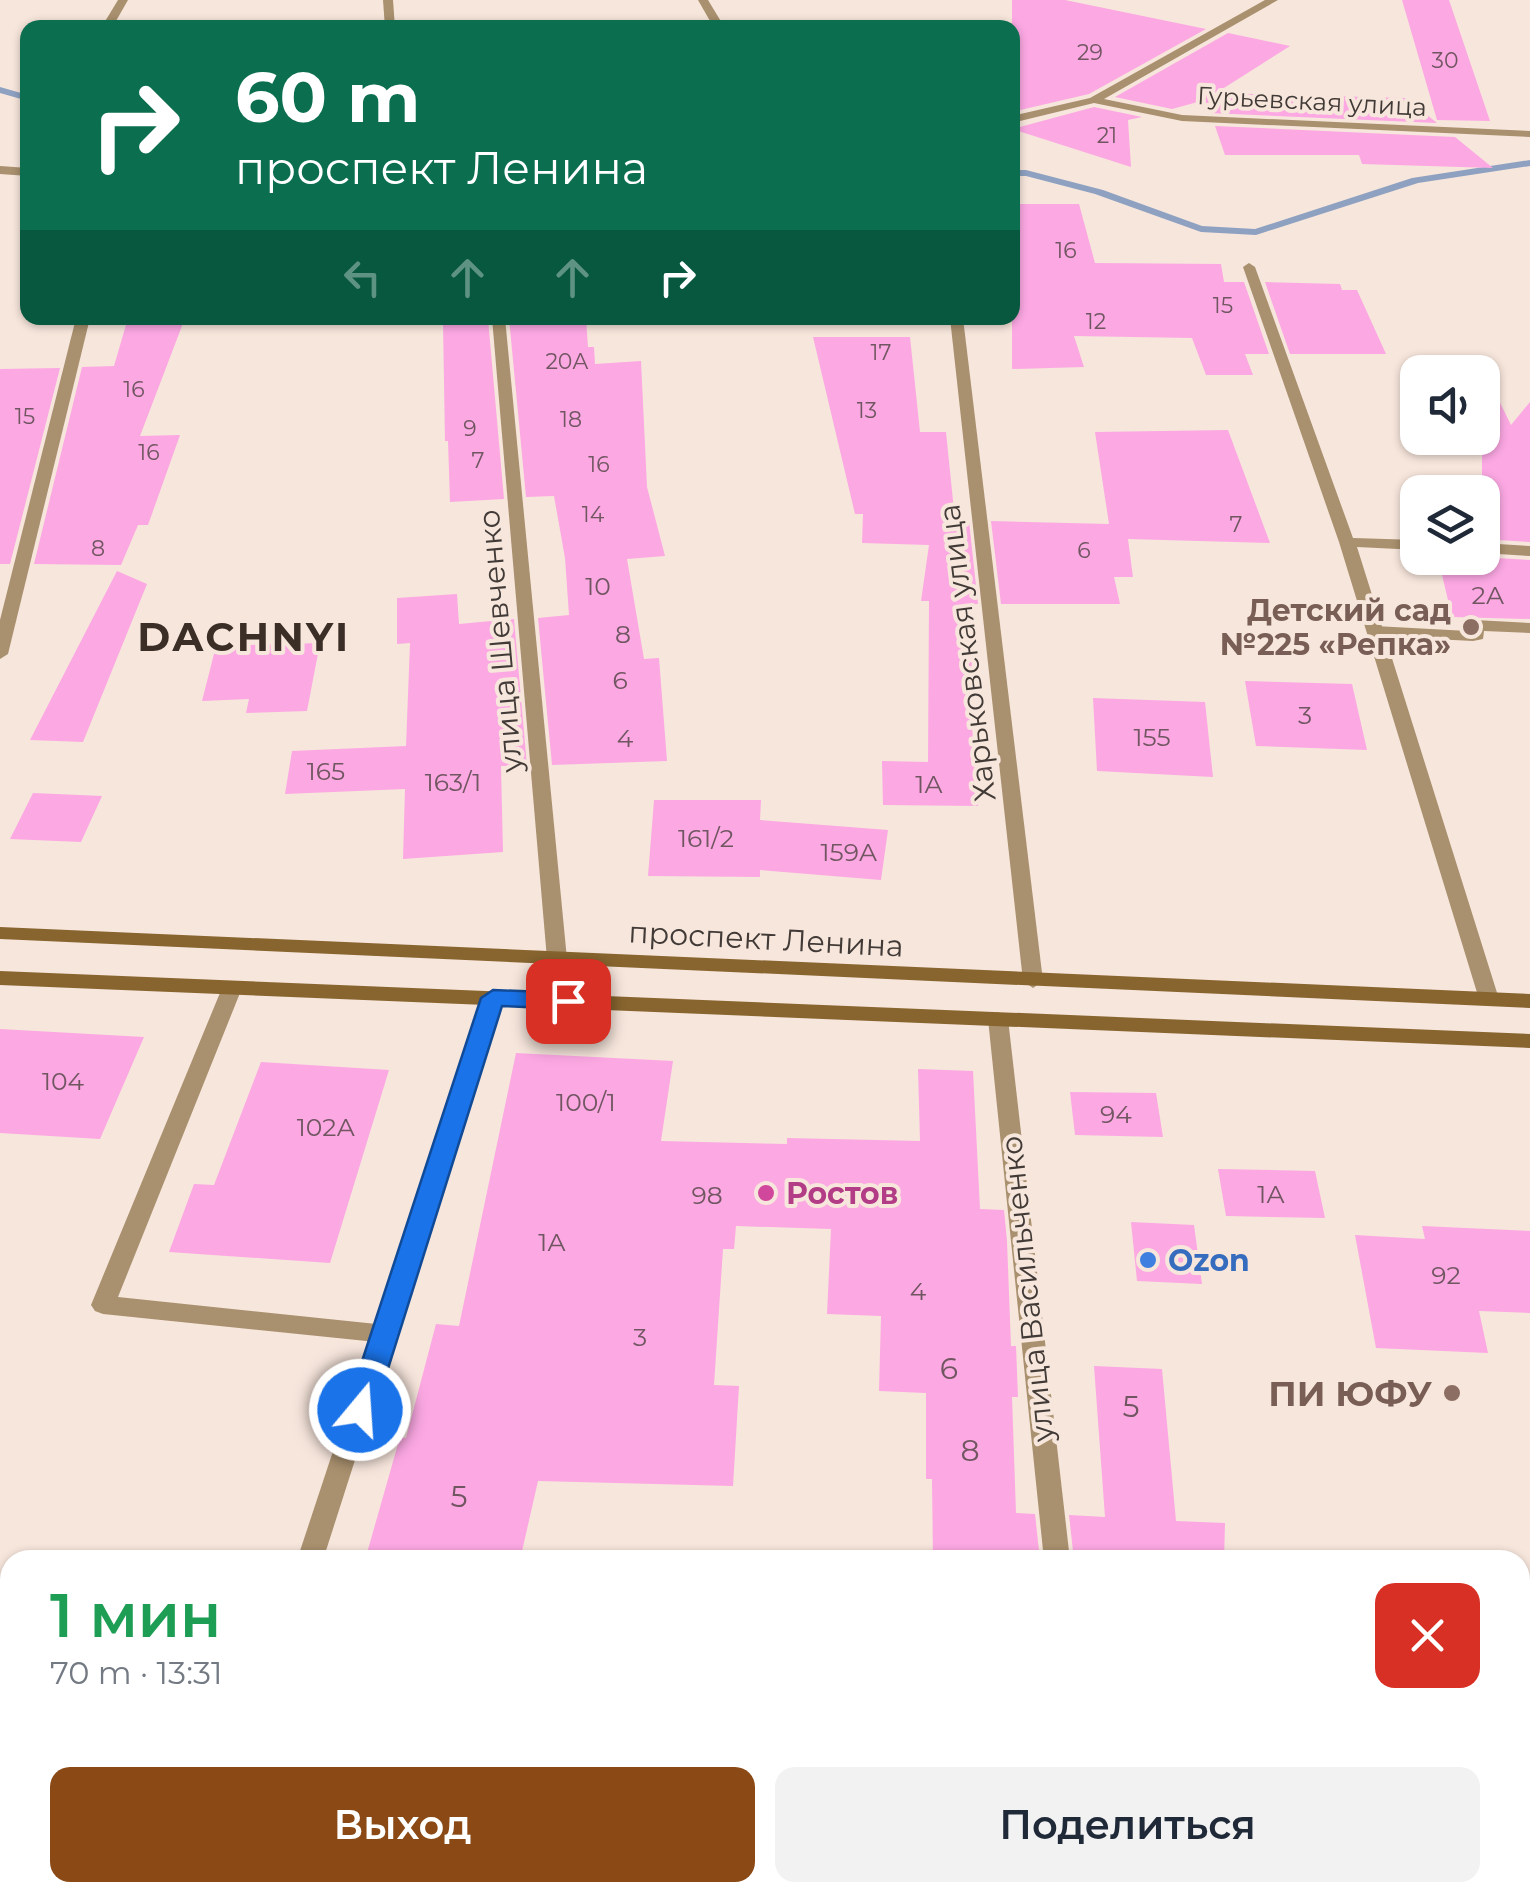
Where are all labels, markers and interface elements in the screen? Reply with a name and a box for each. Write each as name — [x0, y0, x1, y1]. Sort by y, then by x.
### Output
house number: 29 — [1077, 39, 1103, 66]
house number: 30 — [1432, 47, 1458, 74]
text: 60 m — [235, 54, 420, 140]
icon: right — [70, 60, 200, 190]
street label: Гурьевская улица — [1196, 80, 1428, 122]
house number: 21 — [1097, 122, 1117, 149]
text: проспект Ленина — [235, 140, 648, 195]
house number: 16 — [1055, 237, 1077, 264]
icon: left — [335, 250, 390, 305]
icon: ahead — [440, 250, 495, 305]
icon: ahead — [545, 250, 600, 305]
icon: right — [650, 250, 705, 305]
house number: 15 — [1213, 292, 1233, 319]
house number: 12 — [1086, 308, 1106, 335]
house number: 17 — [871, 339, 891, 366]
house number: 20А — [545, 348, 589, 375]
map controls — [1400, 355, 1500, 575]
button: sound — [1400, 355, 1500, 455]
house number: 16 — [123, 376, 145, 403]
house number: 13 — [857, 397, 877, 424]
house number: 15 — [15, 403, 35, 430]
house number: 18 — [560, 406, 582, 433]
house number: 9 — [463, 415, 477, 442]
house number: 16 — [138, 439, 160, 466]
house number: 7 — [472, 447, 485, 474]
house number: 16 — [588, 451, 610, 478]
button: layers — [1400, 475, 1500, 575]
house number: 14 — [582, 501, 605, 528]
street label: Харьковская улица — [930, 502, 1004, 804]
street label: улица Шевченко — [470, 508, 530, 775]
house number: 7 — [1230, 511, 1243, 538]
house number: 8 — [91, 535, 105, 562]
house number: 6 — [1077, 537, 1091, 564]
house number: 10 — [585, 571, 611, 601]
house number: 2А — [1472, 580, 1505, 610]
place label: Детский сад №225 «Репка» — [1220, 592, 1451, 663]
district label: DACHNYI — [137, 612, 351, 661]
marker: Детский сад №225 «Репка» — [1460, 616, 1482, 638]
house number: 8 — [615, 619, 631, 649]
house number: 6 — [612, 665, 628, 695]
house number: 3 — [1298, 700, 1312, 730]
house number: 155 — [1133, 722, 1171, 752]
house number: 4 — [617, 723, 634, 753]
house number: 165 — [307, 756, 345, 786]
house number: 163/1 — [425, 767, 481, 797]
house number: 1А — [915, 769, 943, 799]
house number: 161/2 — [678, 823, 734, 853]
house number: 159А — [821, 837, 878, 867]
street label: проспект Ленина — [628, 913, 904, 965]
pin — [526, 959, 611, 1044]
icon: arrive — [541, 974, 596, 1029]
house number: 104 — [42, 1066, 85, 1096]
house number: 100/1 — [556, 1087, 616, 1117]
house number: 94 — [1100, 1099, 1132, 1129]
house number: 102А — [297, 1112, 356, 1142]
street label: улица Васильченко — [993, 1134, 1062, 1445]
place label: Ростов — [786, 1175, 898, 1212]
house number: 1А — [1257, 1179, 1285, 1209]
house number: 98 — [691, 1180, 723, 1210]
marker: Ростов — [755, 1182, 777, 1204]
house number: 1А — [538, 1227, 566, 1257]
place label: Ozon — [1168, 1242, 1250, 1279]
marker: Ozon — [1137, 1249, 1159, 1271]
house number: 92 — [1431, 1260, 1461, 1290]
house number: 4 — [910, 1276, 927, 1306]
house number: 3 — [633, 1322, 647, 1352]
house number: 6 — [940, 1350, 958, 1387]
position arrow — [308, 1358, 412, 1462]
place label: ПИ ЮФУ — [1268, 1372, 1433, 1415]
marker: ПИ ЮФУ — [1441, 1382, 1463, 1404]
house number: 5 — [1123, 1388, 1139, 1425]
house number: 8 — [960, 1432, 980, 1469]
house number: 5 — [451, 1478, 467, 1515]
text: 1 мин — [50, 1579, 221, 1652]
button: close — [1375, 1583, 1480, 1688]
text: 70 m · 13:31 — [50, 1653, 223, 1692]
button: Выход — [50, 1767, 755, 1882]
button: Поделиться — [775, 1767, 1480, 1882]

